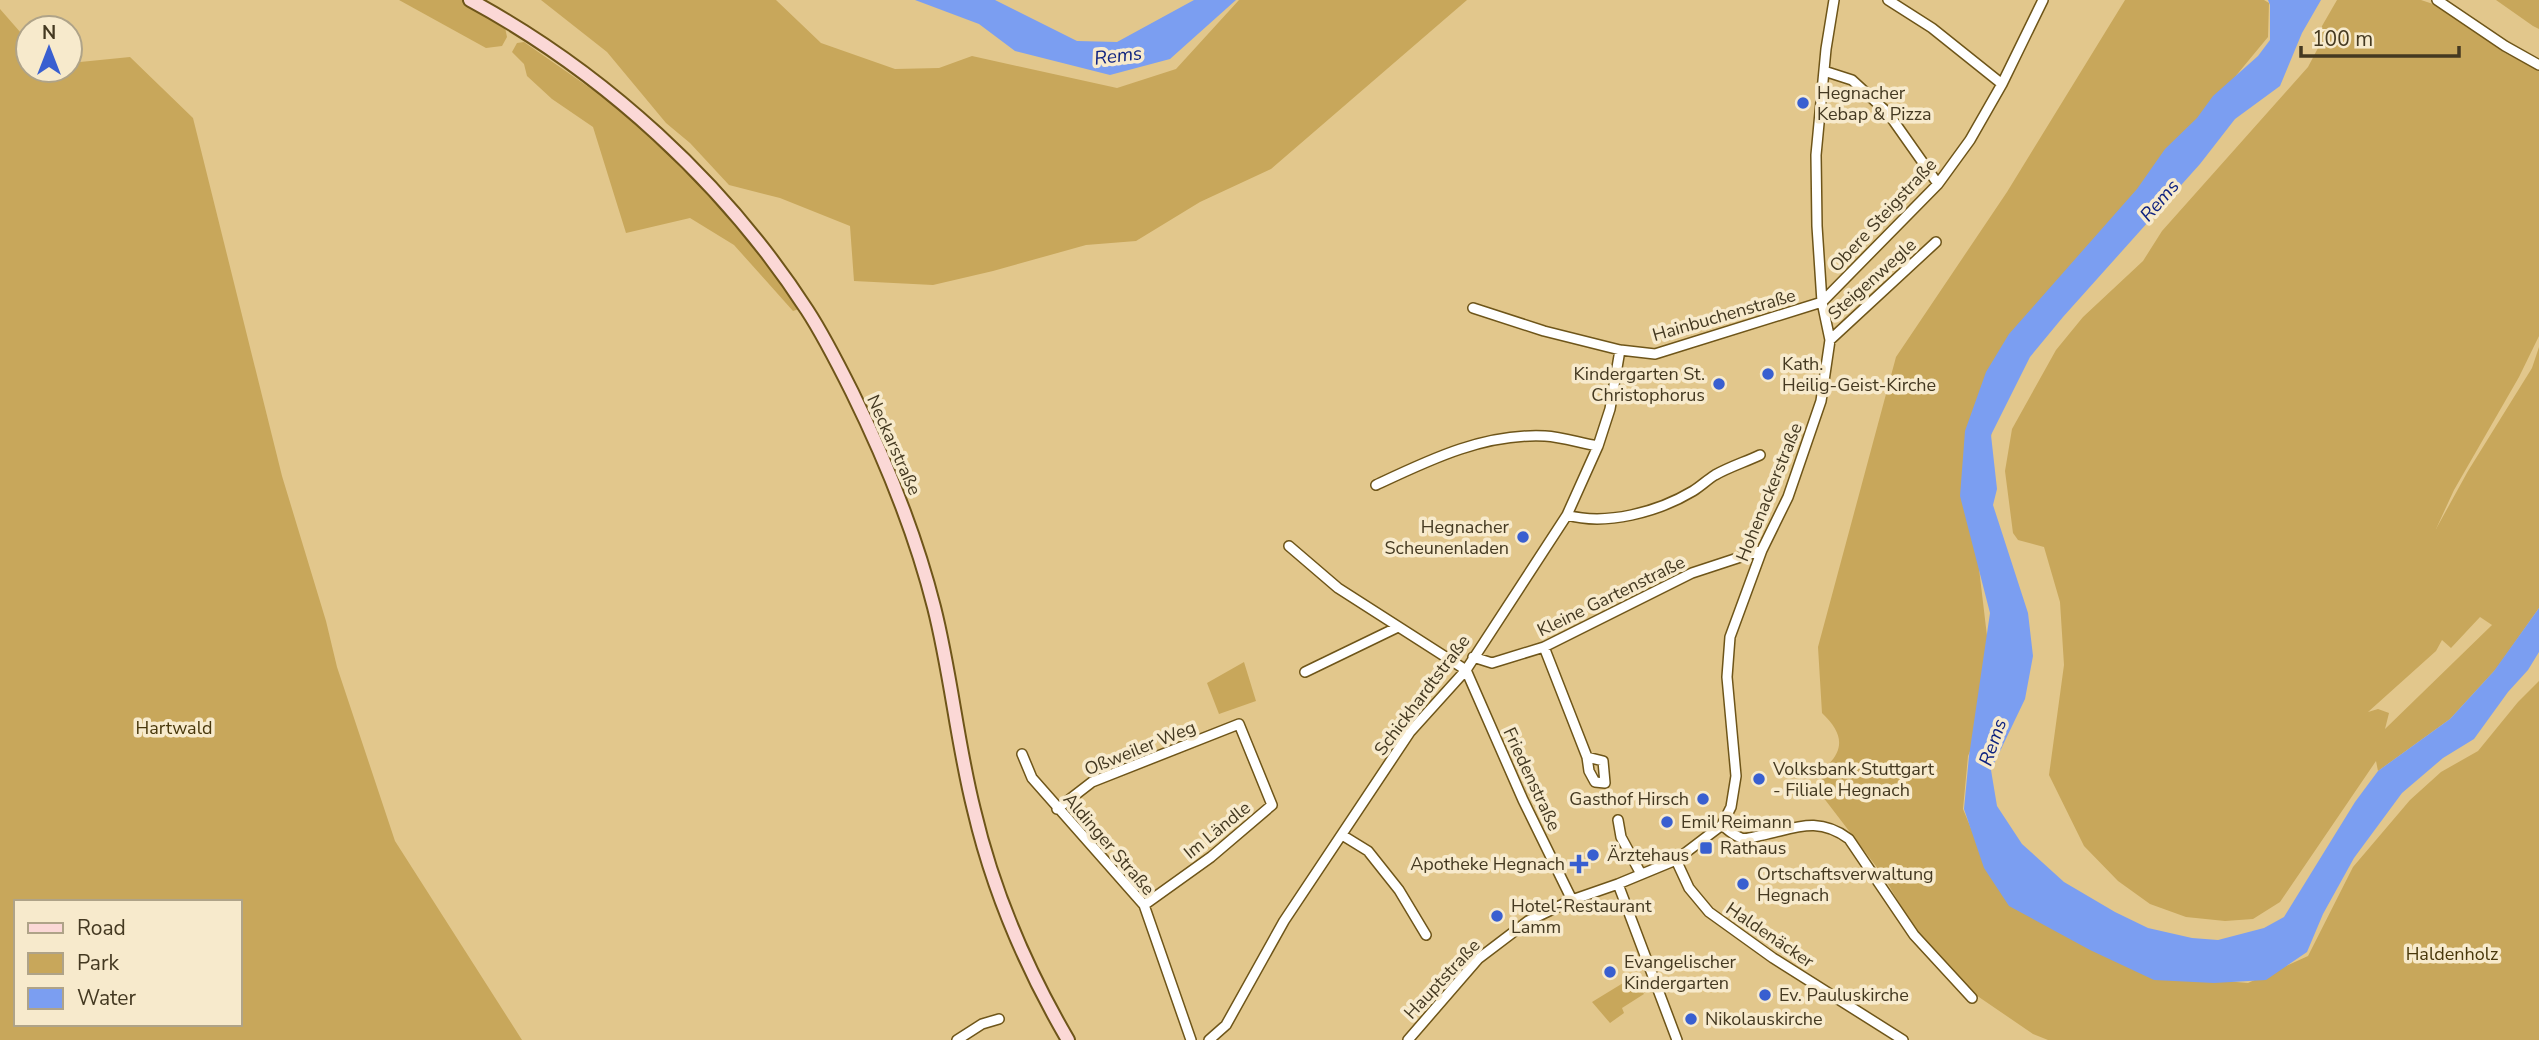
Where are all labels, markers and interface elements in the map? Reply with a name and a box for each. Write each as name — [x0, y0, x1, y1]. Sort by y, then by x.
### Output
north arrow — [14, 14, 84, 84]
scale bar — [2301, 14, 2458, 58]
text: N — [42, 20, 56, 46]
text: 100 m — [2312, 25, 2373, 53]
water label: Rems — [1093, 40, 1144, 72]
place label: Hegnacher Kebap & Pizza — [1817, 81, 1932, 126]
marker: Hegnacher Kebap & Pizza — [1795, 95, 1811, 111]
street label: Obere Steigstraße — [1824, 153, 1942, 277]
water label: Rems — [2134, 174, 2185, 227]
street label: Steigenwegle — [1823, 233, 1921, 325]
street label: Hainbuchenstraße — [1650, 283, 1798, 347]
place label: Kath. Heilig-Geist-Kirche — [1782, 352, 1936, 397]
place label: Kindergarten St. Christophorus — [1574, 362, 1705, 407]
marker: Kath. Heilig-Geist-Kirche — [1760, 366, 1776, 382]
marker: Kindergarten St. Christophorus — [1711, 376, 1727, 392]
street label: Neckarstraße — [861, 391, 927, 499]
street label: Hohenackerstraße — [1730, 419, 1808, 565]
place label: Hegnacher Scheunenladen — [1385, 515, 1510, 560]
marker: Hegnacher Scheunenladen — [1515, 529, 1531, 545]
street label: Kleine Gartenstraße — [1533, 550, 1689, 642]
street label: Schickhardtstraße — [1369, 630, 1475, 760]
street label: Oßweiler Weg — [1081, 715, 1199, 781]
water label: Rems — [1973, 715, 2013, 769]
park label: Hartwald — [136, 716, 212, 740]
street label: Friedenstraße — [1498, 723, 1566, 835]
place label: Volksbank Stuttgart - Filiale Hegnach — [1772, 757, 1935, 802]
marker: Volksbank Stuttgart - Filiale Hegnach — [1751, 771, 1767, 787]
place label: Gasthof Hirsch — [1569, 787, 1689, 811]
street label: Aldinger Straße — [1058, 788, 1160, 900]
marker: Gasthof Hirsch — [1695, 791, 1711, 807]
street label: Im Ländle — [1179, 796, 1255, 864]
place label: Emil Reimann — [1681, 810, 1792, 834]
marker: Emil Reimann — [1659, 814, 1675, 830]
place label: Rathaus — [1720, 836, 1786, 860]
marker: Rathaus — [1698, 840, 1714, 856]
place label: Ärztehaus — [1607, 843, 1689, 867]
marker: Ärztehaus — [1585, 847, 1601, 863]
place label: Apotheke Hegnach — [1410, 852, 1565, 876]
marker: Apotheke Hegnach — [1571, 856, 1587, 872]
place label: Ortschaftsverwaltung Hegnach — [1757, 862, 1934, 907]
marker: Ortschaftsverwaltung Hegnach — [1735, 876, 1751, 892]
place label: Hotel-Restaurant Lamm — [1511, 894, 1652, 939]
street label: Haldenäcker — [1721, 897, 1819, 974]
legend — [14, 900, 242, 1026]
marker: Hotel-Restaurant Lamm — [1489, 908, 1505, 924]
text: Road — [77, 914, 126, 942]
street label: Hauptstraße — [1399, 934, 1485, 1024]
park label: Haldenholz — [2406, 942, 2498, 966]
text: Park — [77, 949, 119, 977]
place label: Evangelischer Kindergarten — [1624, 950, 1737, 995]
marker: Evangelischer Kindergarten — [1602, 964, 1618, 980]
place label: Ev. Pauluskirche — [1779, 983, 1909, 1007]
text: Water — [77, 984, 136, 1012]
marker: Ev. Pauluskirche — [1757, 987, 1773, 1003]
place label: Nikolauskirche — [1705, 1007, 1823, 1031]
marker: Nikolauskirche — [1683, 1011, 1699, 1027]

